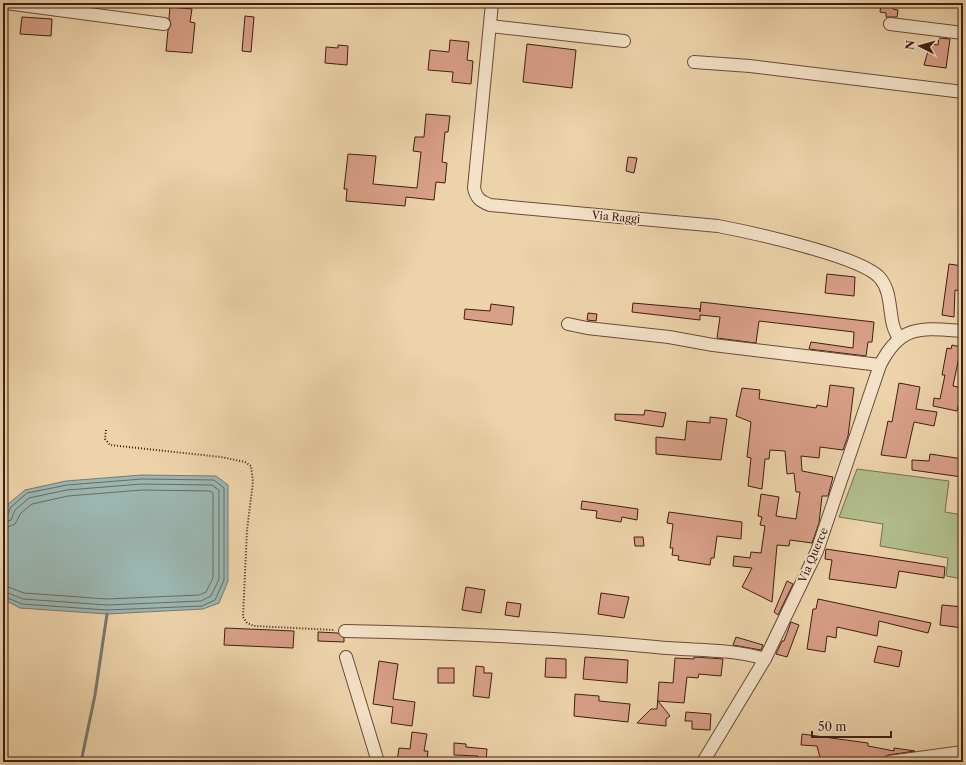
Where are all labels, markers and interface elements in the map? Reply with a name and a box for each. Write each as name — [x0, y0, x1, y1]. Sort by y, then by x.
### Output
north arrow — [900, 26, 940, 66]
text: N — [903, 39, 918, 50]
street label: Via Raggi — [590, 208, 641, 226]
street label: Via Querce — [795, 525, 831, 586]
scale bar — [812, 713, 891, 739]
text: 50 m — [818, 719, 847, 734]

